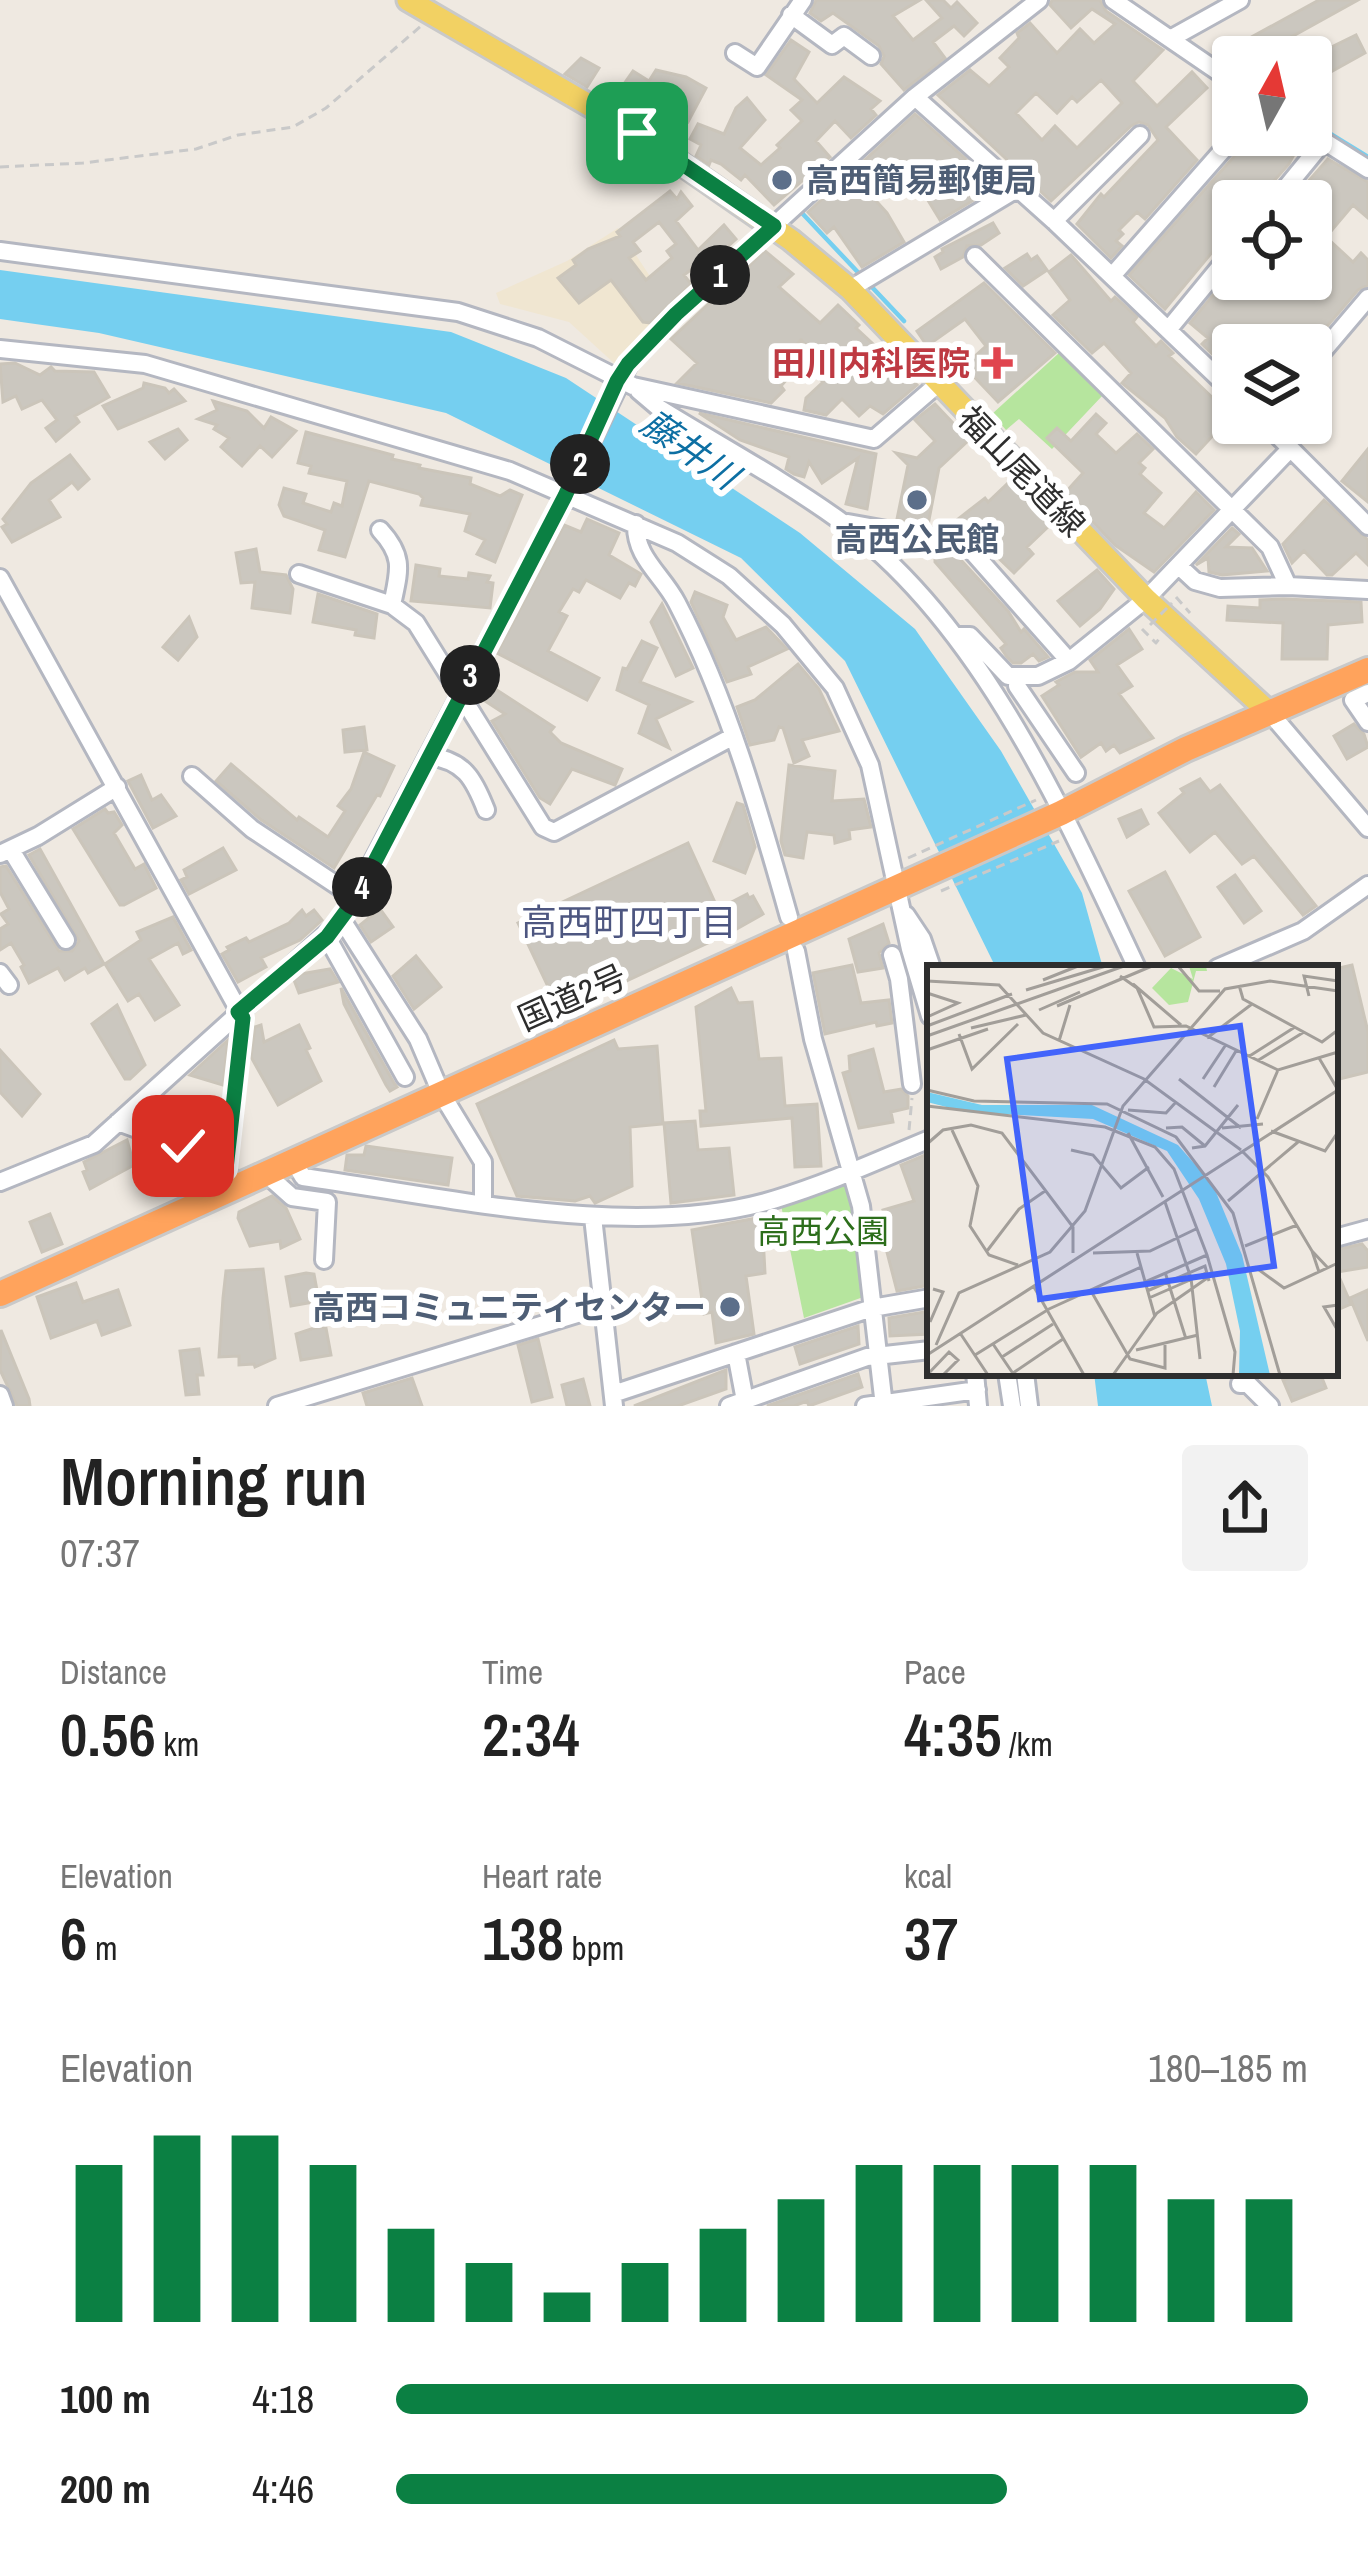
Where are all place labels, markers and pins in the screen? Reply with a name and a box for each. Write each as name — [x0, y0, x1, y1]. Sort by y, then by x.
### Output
pin — [586, 82, 688, 184]
place label: 高西簡易郵便局 — [806, 158, 1037, 202]
marker: 高西簡易郵便局 — [769, 167, 795, 193]
pin: 1 — [690, 245, 750, 305]
place label: 田川内科医院 — [772, 341, 970, 385]
marker: 田川内科医院 — [981, 347, 1013, 379]
pin: 2 — [550, 434, 610, 494]
marker: 高西公民館 — [904, 487, 930, 513]
place label: 高西公民館 — [835, 517, 1000, 561]
pin: 3 — [440, 645, 500, 705]
pin: 4 — [332, 857, 392, 917]
pin — [132, 1095, 234, 1197]
place label: 高西コミュニティセンター — [312, 1285, 706, 1329]
marker: 高西コミュニティセンター — [717, 1294, 743, 1320]

